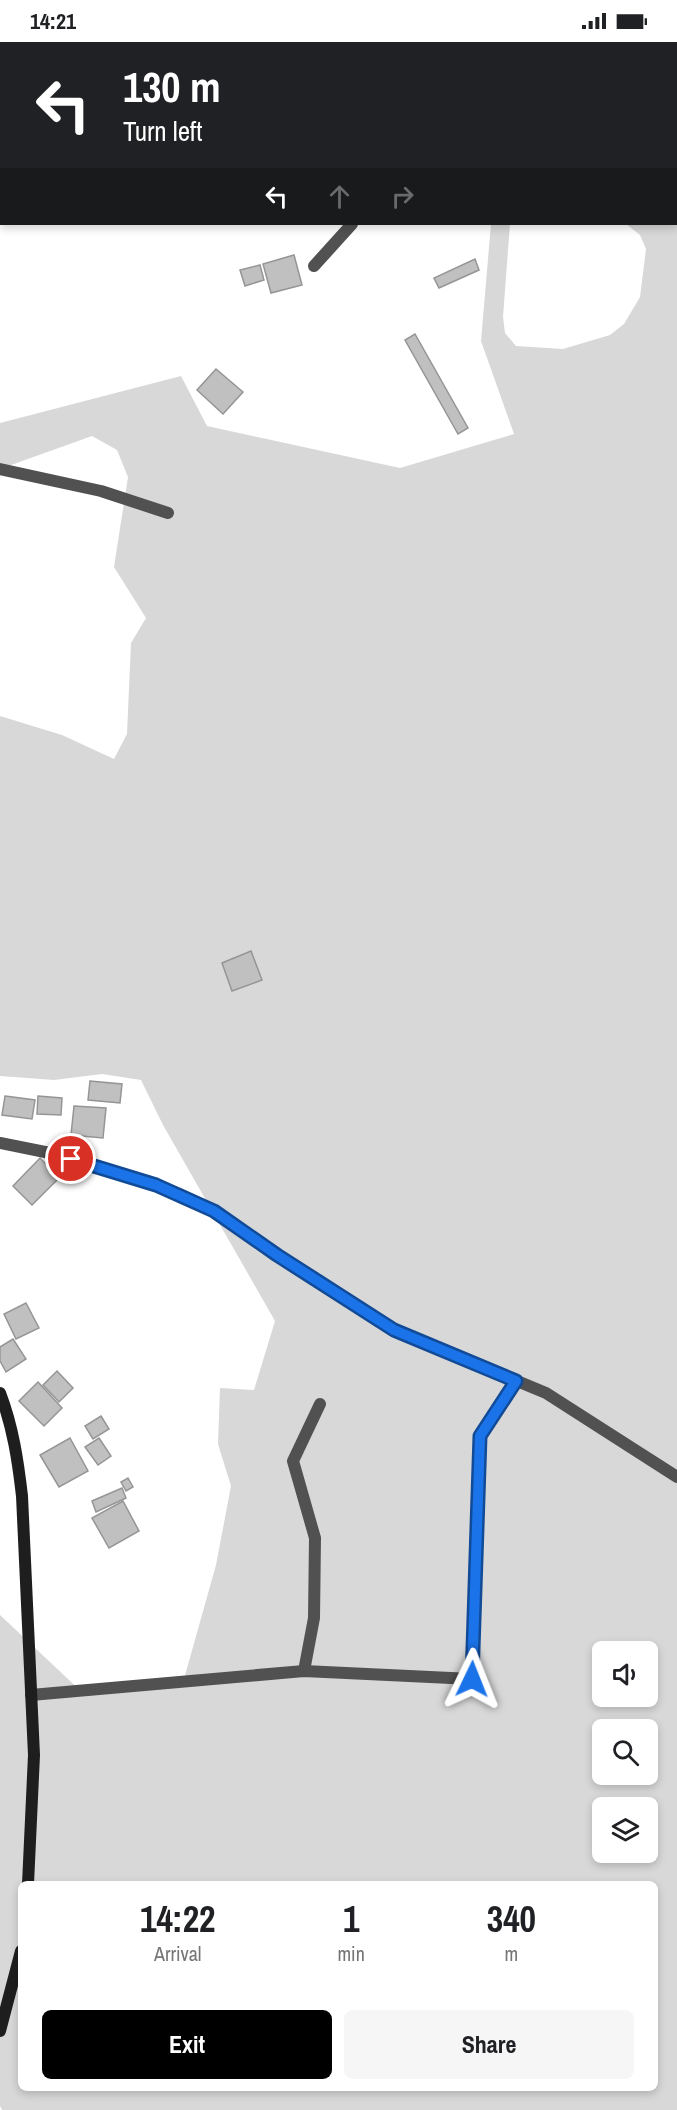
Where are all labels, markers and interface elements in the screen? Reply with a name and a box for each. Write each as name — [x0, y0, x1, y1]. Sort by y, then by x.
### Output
text: 14:21 — [30, 6, 76, 36]
text: 130 m — [123, 59, 221, 115]
icon: left — [24, 66, 102, 144]
text: Turn left — [123, 113, 202, 149]
icon: left — [260, 180, 293, 213]
icon: ahead — [323, 180, 356, 213]
icon: right — [386, 180, 419, 213]
pin — [45, 1133, 96, 1184]
icon: arrive — [54, 1142, 87, 1175]
map controls — [592, 1641, 658, 1863]
button: sound — [592, 1641, 658, 1707]
position arrow — [440, 1647, 504, 1711]
button: search — [592, 1719, 658, 1785]
button: layers — [592, 1797, 658, 1863]
text: 14:22 — [140, 1895, 215, 1943]
text: 1 — [343, 1895, 359, 1943]
text: 340 — [487, 1895, 536, 1943]
text: Arrival — [154, 1940, 201, 1967]
text: min — [337, 1940, 365, 1967]
text: m — [505, 1940, 518, 1967]
button: Exit — [42, 2010, 332, 2079]
button: Share — [344, 2010, 634, 2079]

